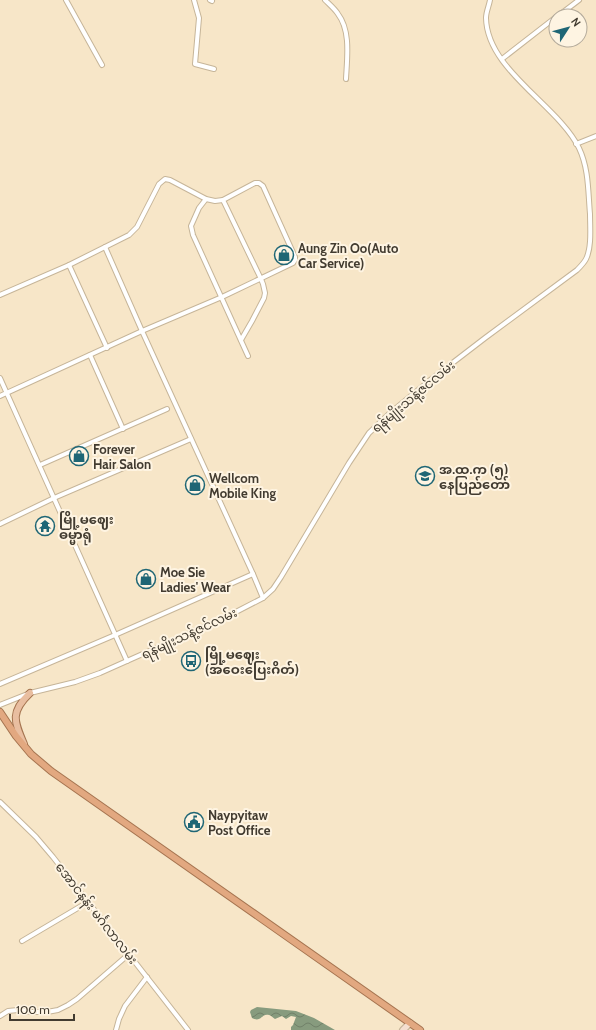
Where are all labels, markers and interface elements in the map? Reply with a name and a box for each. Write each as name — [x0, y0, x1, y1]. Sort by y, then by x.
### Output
north arrow — [548, 8, 588, 48]
text: N — [568, 15, 584, 29]
place label: Aung Zin Oo(Auto Car Service) — [298, 240, 399, 271]
shop icon: Aung Zin Oo(Auto Car Service) — [273, 244, 295, 266]
street label: ရန်မျိုးသန့်ဇင်လမ်း — [368, 357, 460, 438]
place label: Forever Hair Salon — [93, 441, 151, 472]
shop icon: Forever Hair Salon — [68, 445, 90, 467]
place label: အ.ထ.က (၅) နေပြည်တော် — [439, 461, 510, 495]
school or university icon: အ.ထ.က (၅) နေပြည်တော် — [414, 465, 436, 487]
place label: Wellcom Mobile King — [209, 470, 276, 501]
shop icon: Wellcom Mobile King — [184, 474, 206, 496]
place label: မြို့မဈေး ဓမ္မာရုံ — [59, 511, 114, 546]
temple icon: မြို့မဈေး ဓမ္မာရုံ — [34, 515, 56, 537]
place label: Moe Sie Ladies' Wear — [160, 564, 231, 595]
shop icon: Moe Sie Ladies' Wear — [135, 568, 157, 590]
street label: ရန်မျိုးသန့်ဇင်လမ်း — [139, 604, 241, 665]
place label: မြို့မဈေး (အဝေးပြေးဂိတ်) — [205, 646, 299, 680]
bus stop icon: မြို့မဈေး (အဝေးပြေးဂိတ်) — [180, 650, 202, 672]
place label: Naypyitaw Post Office — [208, 807, 271, 838]
public building icon: Naypyitaw Post Office — [183, 811, 205, 833]
street label: အောင်နန်း မင်္ဂလာလမ်း — [50, 859, 142, 969]
scale bar — [10, 996, 74, 1022]
text: 100 m — [16, 1002, 50, 1017]

